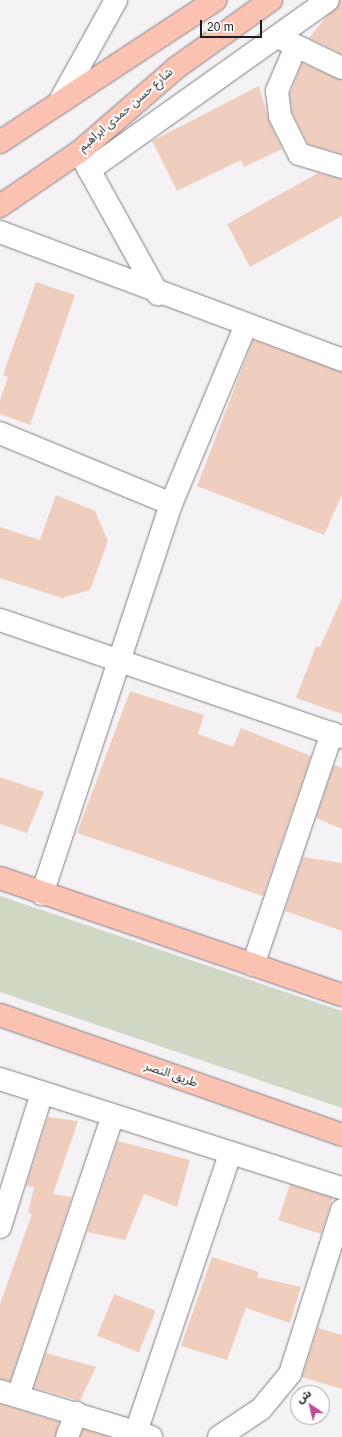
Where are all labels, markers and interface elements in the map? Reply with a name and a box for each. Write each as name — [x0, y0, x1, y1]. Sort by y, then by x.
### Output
scale bar — [202, 12, 264, 38]
text: 20 m — [207, 20, 234, 34]
street label: شارع حسن حمدى ابراهيم — [76, 65, 176, 155]
street label: طريق النصر — [142, 1059, 200, 1091]
north arrow — [290, 1385, 330, 1425]
text: ش — [294, 1387, 313, 1405]

